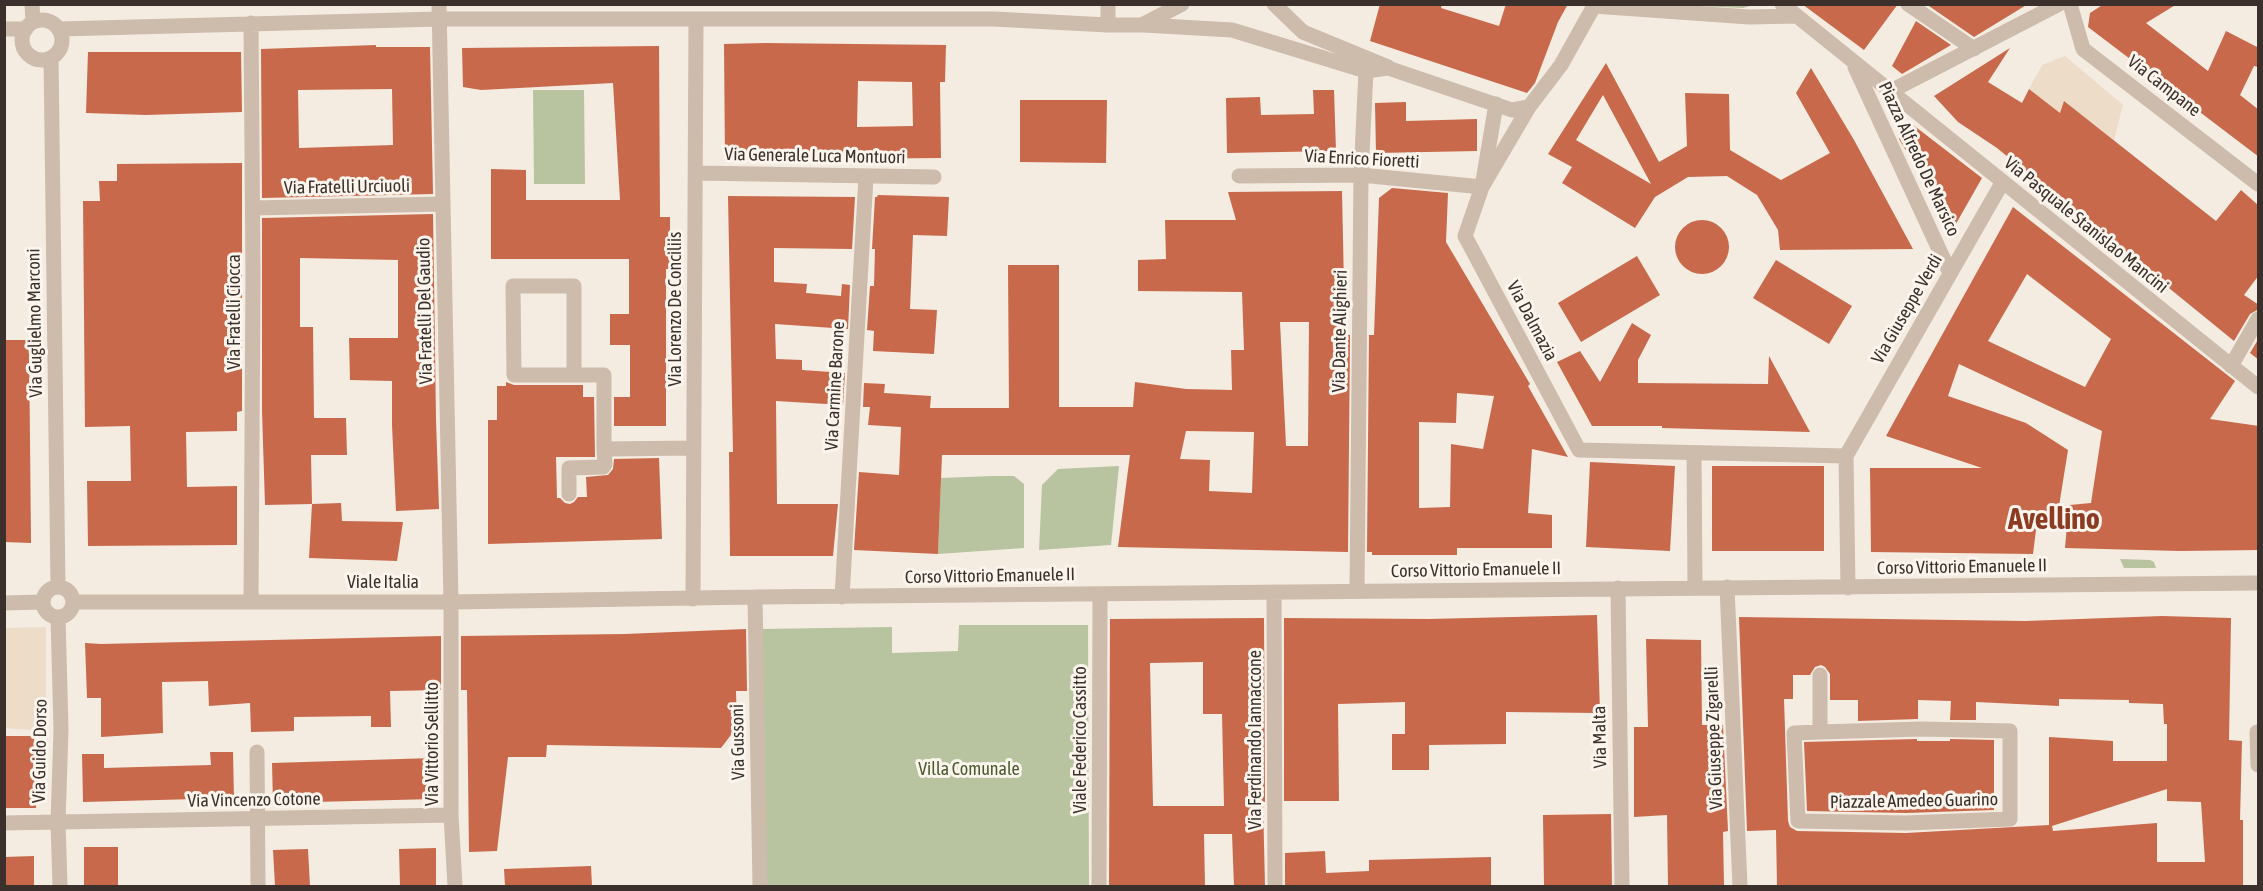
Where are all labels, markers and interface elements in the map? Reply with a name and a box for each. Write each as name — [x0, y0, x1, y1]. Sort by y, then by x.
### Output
street label: Via Campane — [2123, 51, 2205, 121]
street label: Piazza Alfredo De Marsico — [1874, 78, 1964, 240]
street label: Via Generale Luca Montuori — [724, 144, 906, 168]
street label: Via Enrico Fioretti — [1304, 145, 1420, 173]
street label: Via Pasquale Stanislao Mancini — [2000, 152, 2172, 298]
street label: Via Fratelli Urciuoli — [284, 175, 410, 199]
street label: Via Lorenzo De Conciliis — [664, 232, 686, 386]
street label: Via Fratelli Del Gaudio — [413, 238, 437, 384]
street label: Via Guglielmo Marconi — [23, 248, 47, 398]
street label: Via Giuseppe Verdi — [1867, 250, 1947, 368]
street label: Via Fratelli Ciocca — [223, 254, 245, 370]
street label: Via Dante Alighieri — [1328, 270, 1352, 392]
street label: Via Dalmazia — [1502, 277, 1562, 365]
street label: Via Carmine Barone — [821, 321, 849, 451]
district label: Avellino — [2008, 502, 2100, 538]
street label: Corso Vittorio Emanuele II — [1877, 555, 2047, 579]
street label: Corso Vittorio Emanuele II — [1391, 558, 1561, 582]
street label: Corso Vittorio Emanuele II — [905, 564, 1075, 588]
street label: Viale Italia — [347, 571, 419, 593]
street label: Via Ferdinando Iannaccone — [1244, 650, 1266, 830]
street label: Viale Federico Cassitto — [1069, 666, 1091, 814]
street label: Via Giuseppe Zigarelli — [1701, 666, 1727, 810]
street label: Via Vittorio Sellitto — [421, 682, 443, 806]
street label: Via Guido Dorso — [28, 699, 52, 803]
street label: Via Gussoni — [727, 704, 749, 780]
street label: Via Malta — [1589, 706, 1611, 768]
park label: Villa Comunale — [918, 758, 1020, 780]
street label: Via Vincenzo Cotone — [187, 788, 321, 812]
street label: Piazzale Amedeo Guarino — [1830, 789, 1998, 813]

